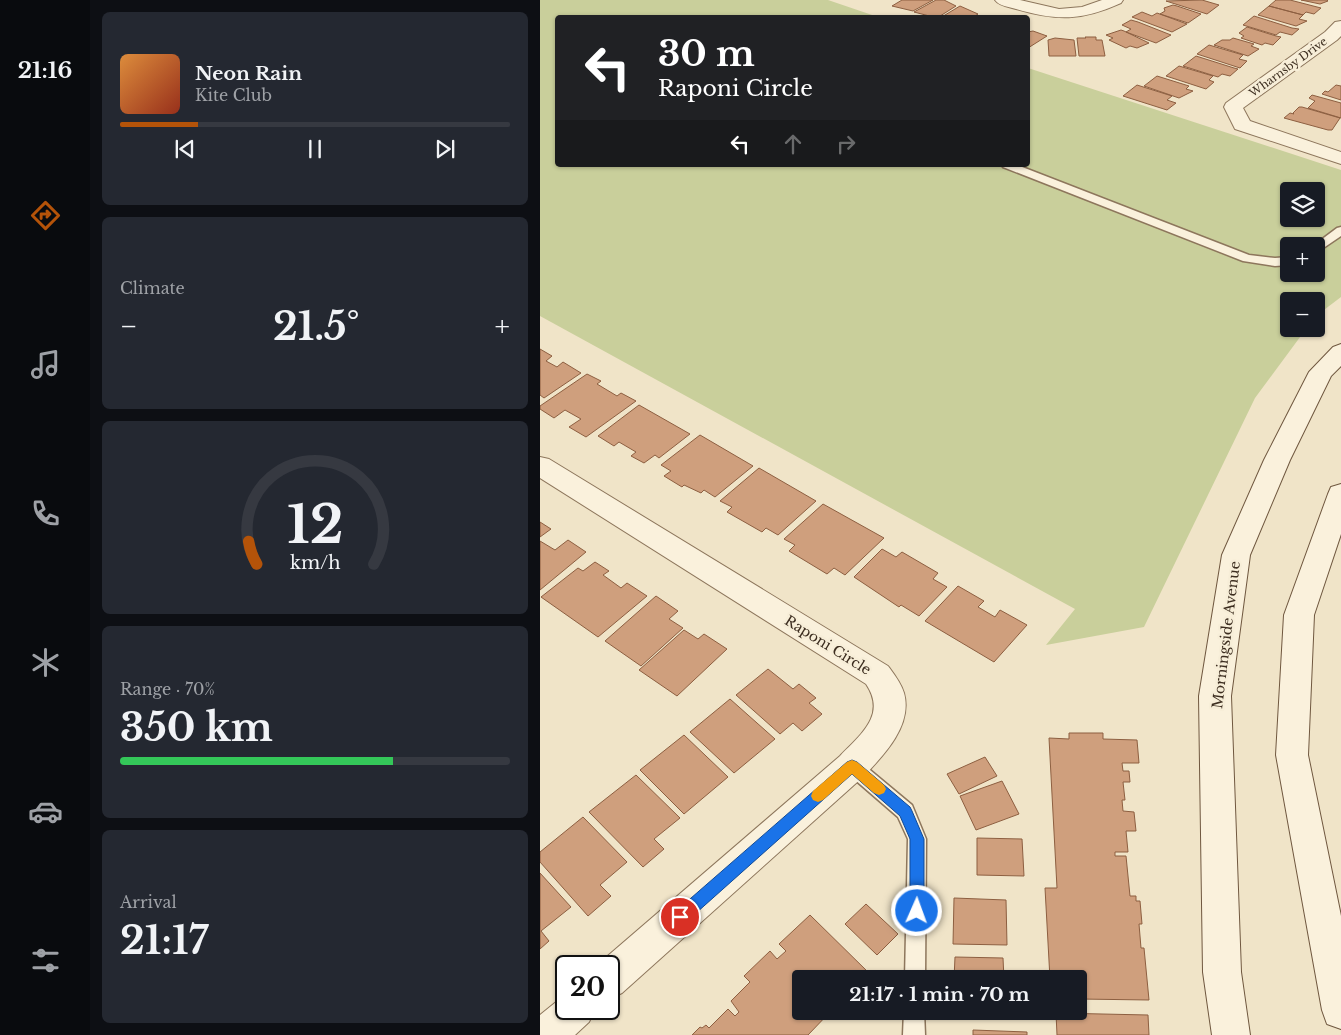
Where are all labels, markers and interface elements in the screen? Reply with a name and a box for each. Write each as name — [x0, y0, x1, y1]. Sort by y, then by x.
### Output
text: 30 m — [658, 32, 755, 75]
street label: Wharnsby Drive — [1245, 34, 1330, 101]
icon: left — [575, 35, 640, 100]
text: 21:16 — [18, 57, 72, 84]
text: Neon Rain — [195, 62, 302, 85]
text: Raponi Circle — [658, 75, 813, 102]
text: Kite Club — [195, 85, 272, 105]
icon: left — [726, 130, 754, 158]
icon: ahead — [779, 130, 807, 158]
icon: right — [832, 130, 860, 158]
icon: previous — [171, 135, 199, 163]
icon: pause — [301, 135, 329, 163]
icon: next — [431, 135, 459, 163]
map controls — [1280, 182, 1325, 337]
button: layers — [1280, 182, 1325, 227]
icon: directions — [28, 198, 63, 233]
button: + — [1280, 237, 1325, 282]
text: Climate — [120, 278, 185, 298]
button: − — [1280, 292, 1325, 337]
text: 21.5° — [273, 303, 359, 350]
text: − — [120, 309, 138, 344]
text: + — [495, 309, 510, 344]
icon: music — [28, 347, 63, 382]
text: 12 — [287, 493, 343, 557]
icon: phone — [28, 496, 63, 531]
text: km/h — [290, 552, 340, 574]
street label: Morningside Avenue — [1208, 560, 1244, 710]
street label: Raponi Circle — [781, 611, 875, 679]
icon: climate — [28, 645, 63, 680]
text: Range · 70% — [120, 679, 215, 699]
text: 350 km — [120, 704, 273, 751]
icon: car — [28, 794, 63, 829]
position arrow — [890, 884, 942, 936]
text: Arrival — [120, 892, 177, 912]
pin — [659, 896, 701, 938]
icon: arrive — [666, 903, 694, 931]
text: 21:17 — [120, 917, 208, 964]
icon: filters — [28, 943, 63, 978]
speed limit sign: 20 — [555, 955, 620, 1020]
text: 21:17 · 1 min · 70 m — [849, 983, 1030, 1006]

